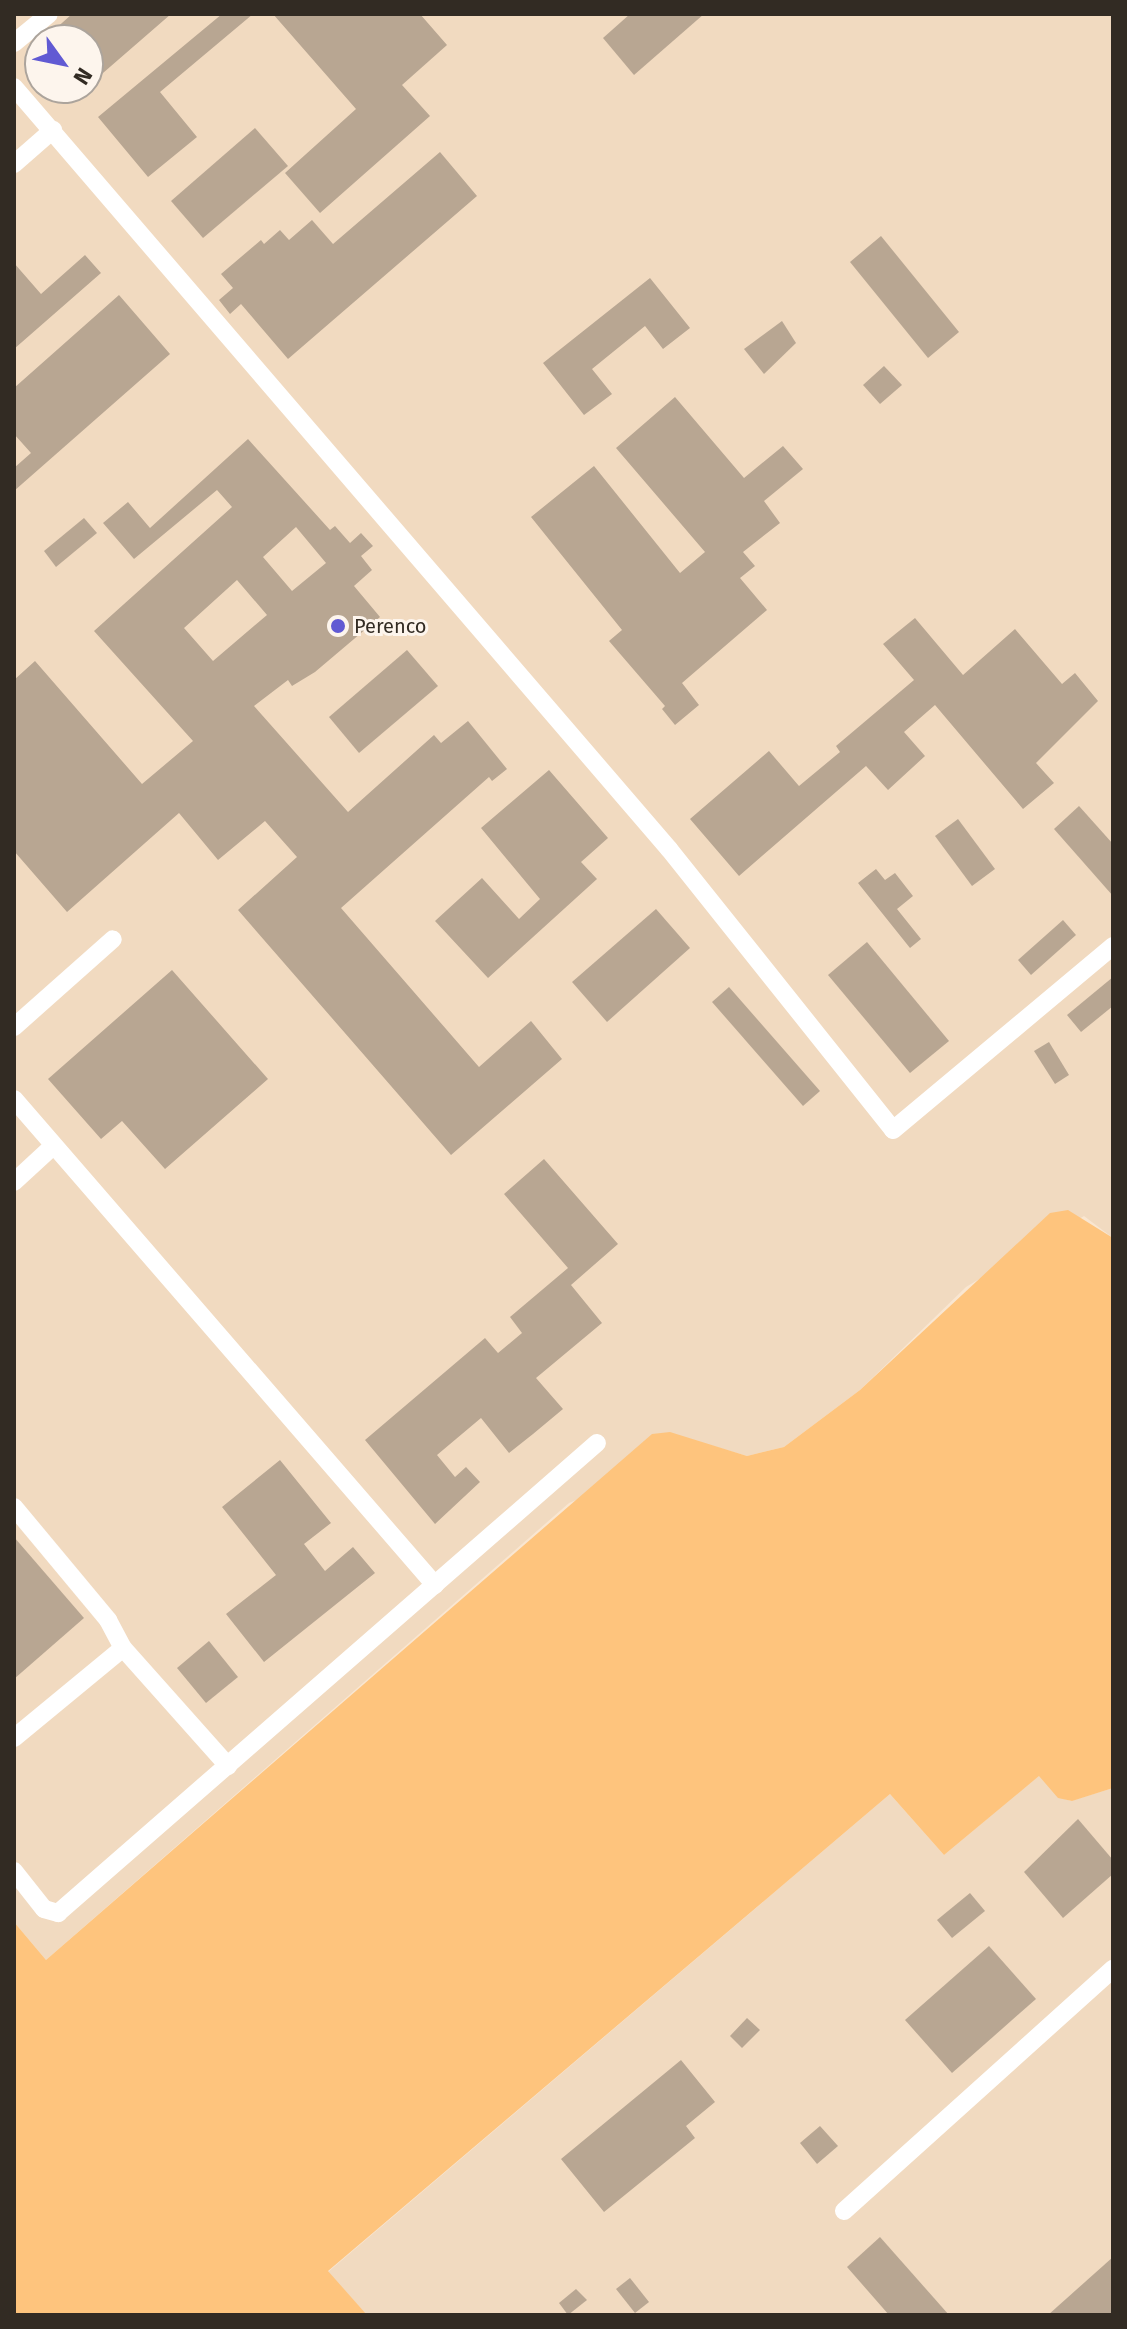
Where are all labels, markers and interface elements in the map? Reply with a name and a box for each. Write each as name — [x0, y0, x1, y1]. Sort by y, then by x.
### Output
north arrow — [24, 24, 104, 104]
text: N — [68, 63, 98, 90]
place label: Perenco — [354, 614, 426, 638]
marker: Perenco — [329, 617, 347, 635]

